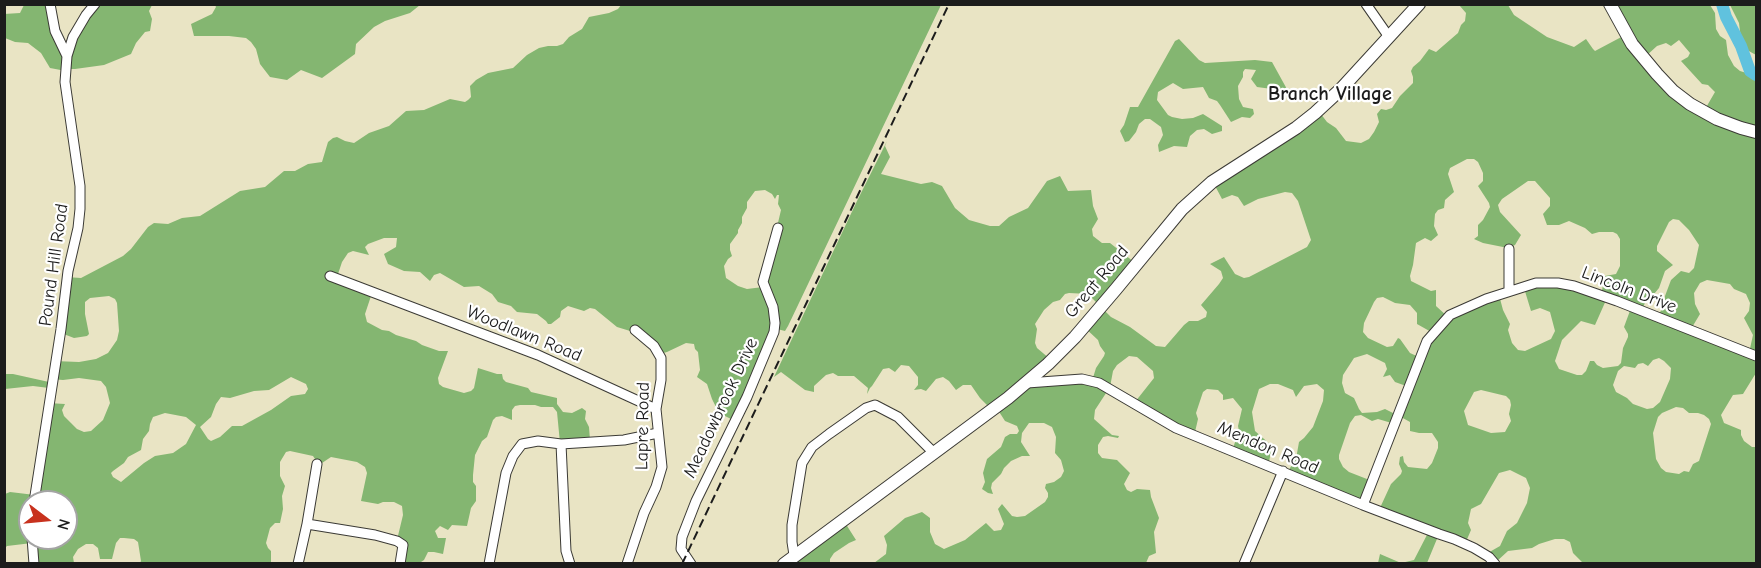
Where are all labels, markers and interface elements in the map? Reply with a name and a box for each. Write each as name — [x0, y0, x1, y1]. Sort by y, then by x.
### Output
district label: Branch Village — [1268, 82, 1392, 106]
street label: Pound Hill Road — [35, 202, 73, 328]
street label: Great Road — [1060, 241, 1134, 323]
street label: Lincoln Drive — [1579, 262, 1679, 318]
street label: Woodlawn Road — [463, 301, 585, 367]
street label: Meadowbrook Drive — [679, 335, 763, 481]
street label: Lapre Road — [631, 382, 655, 470]
street label: Mendon Road — [1214, 417, 1322, 479]
north arrow — [18, 490, 78, 550]
text: N — [53, 517, 73, 532]

